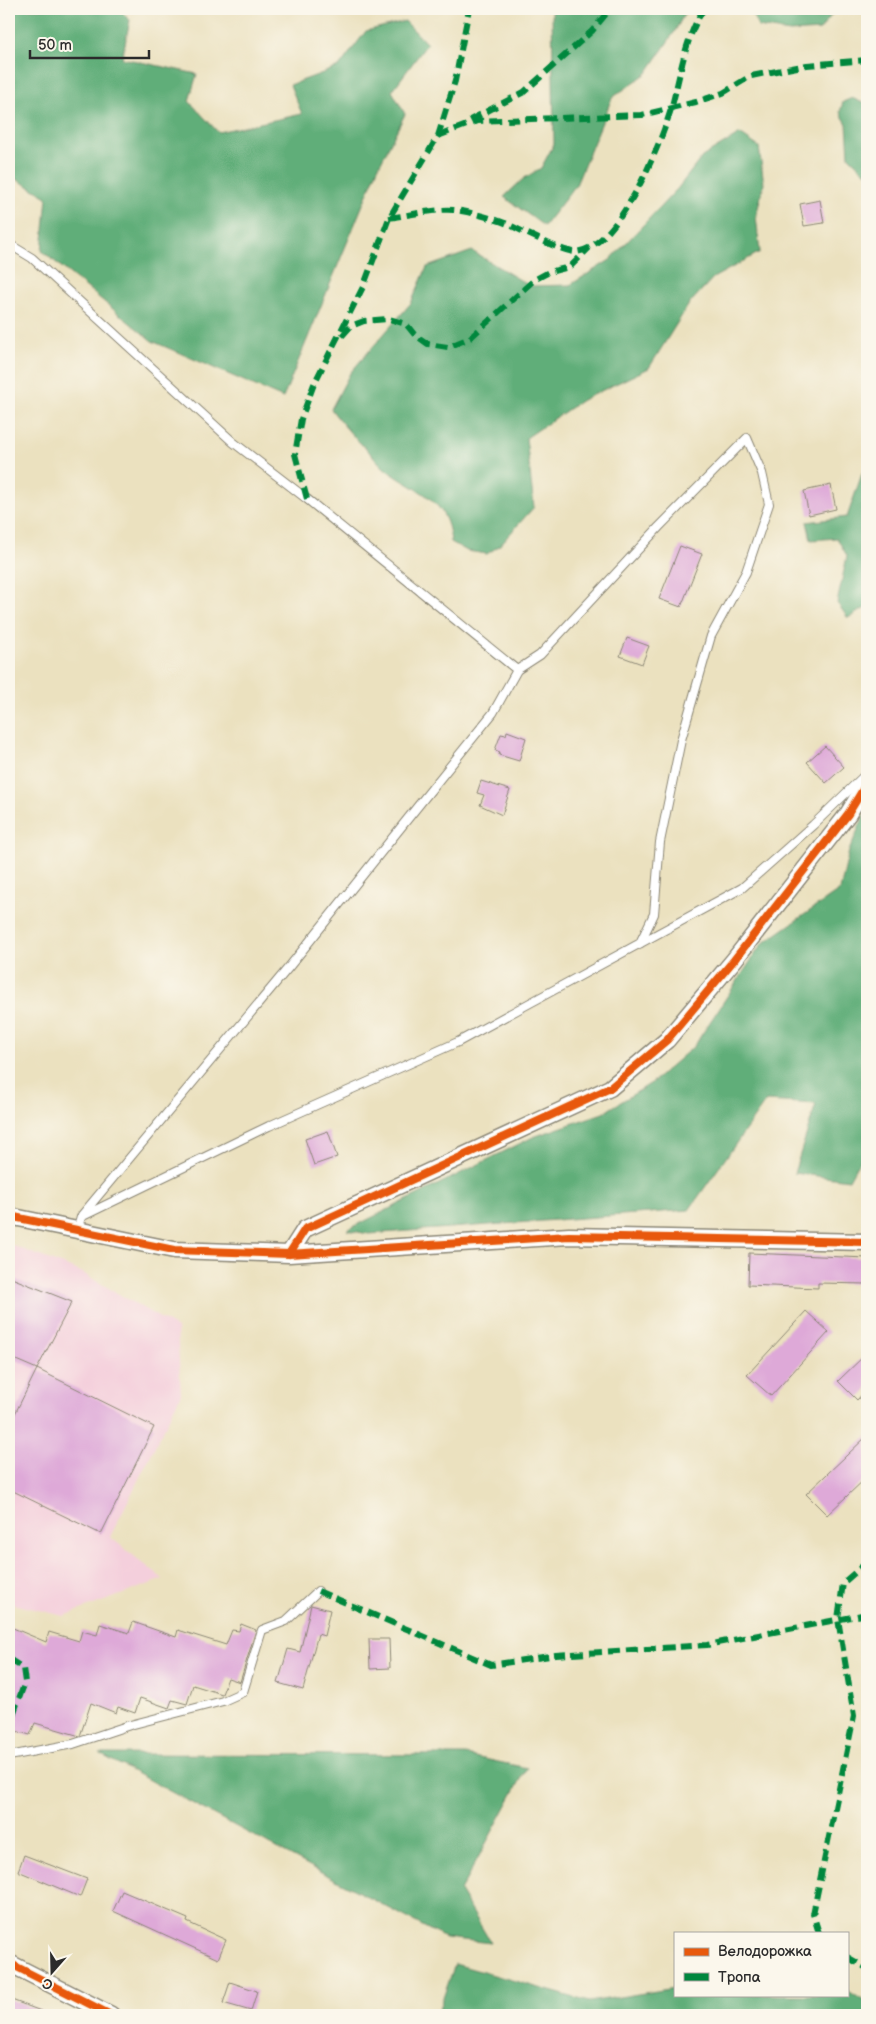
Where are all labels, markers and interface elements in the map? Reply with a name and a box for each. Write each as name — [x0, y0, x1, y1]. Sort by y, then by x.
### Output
scale bar — [30, 28, 149, 60]
text: 50 m — [38, 36, 72, 55]
legend — [674, 1932, 848, 1996]
text: Велодорожка — [718, 1942, 812, 1961]
north arrow — [28, 1946, 78, 1996]
text: Тропа — [718, 1968, 761, 1987]
text: С — [40, 1974, 55, 1993]

